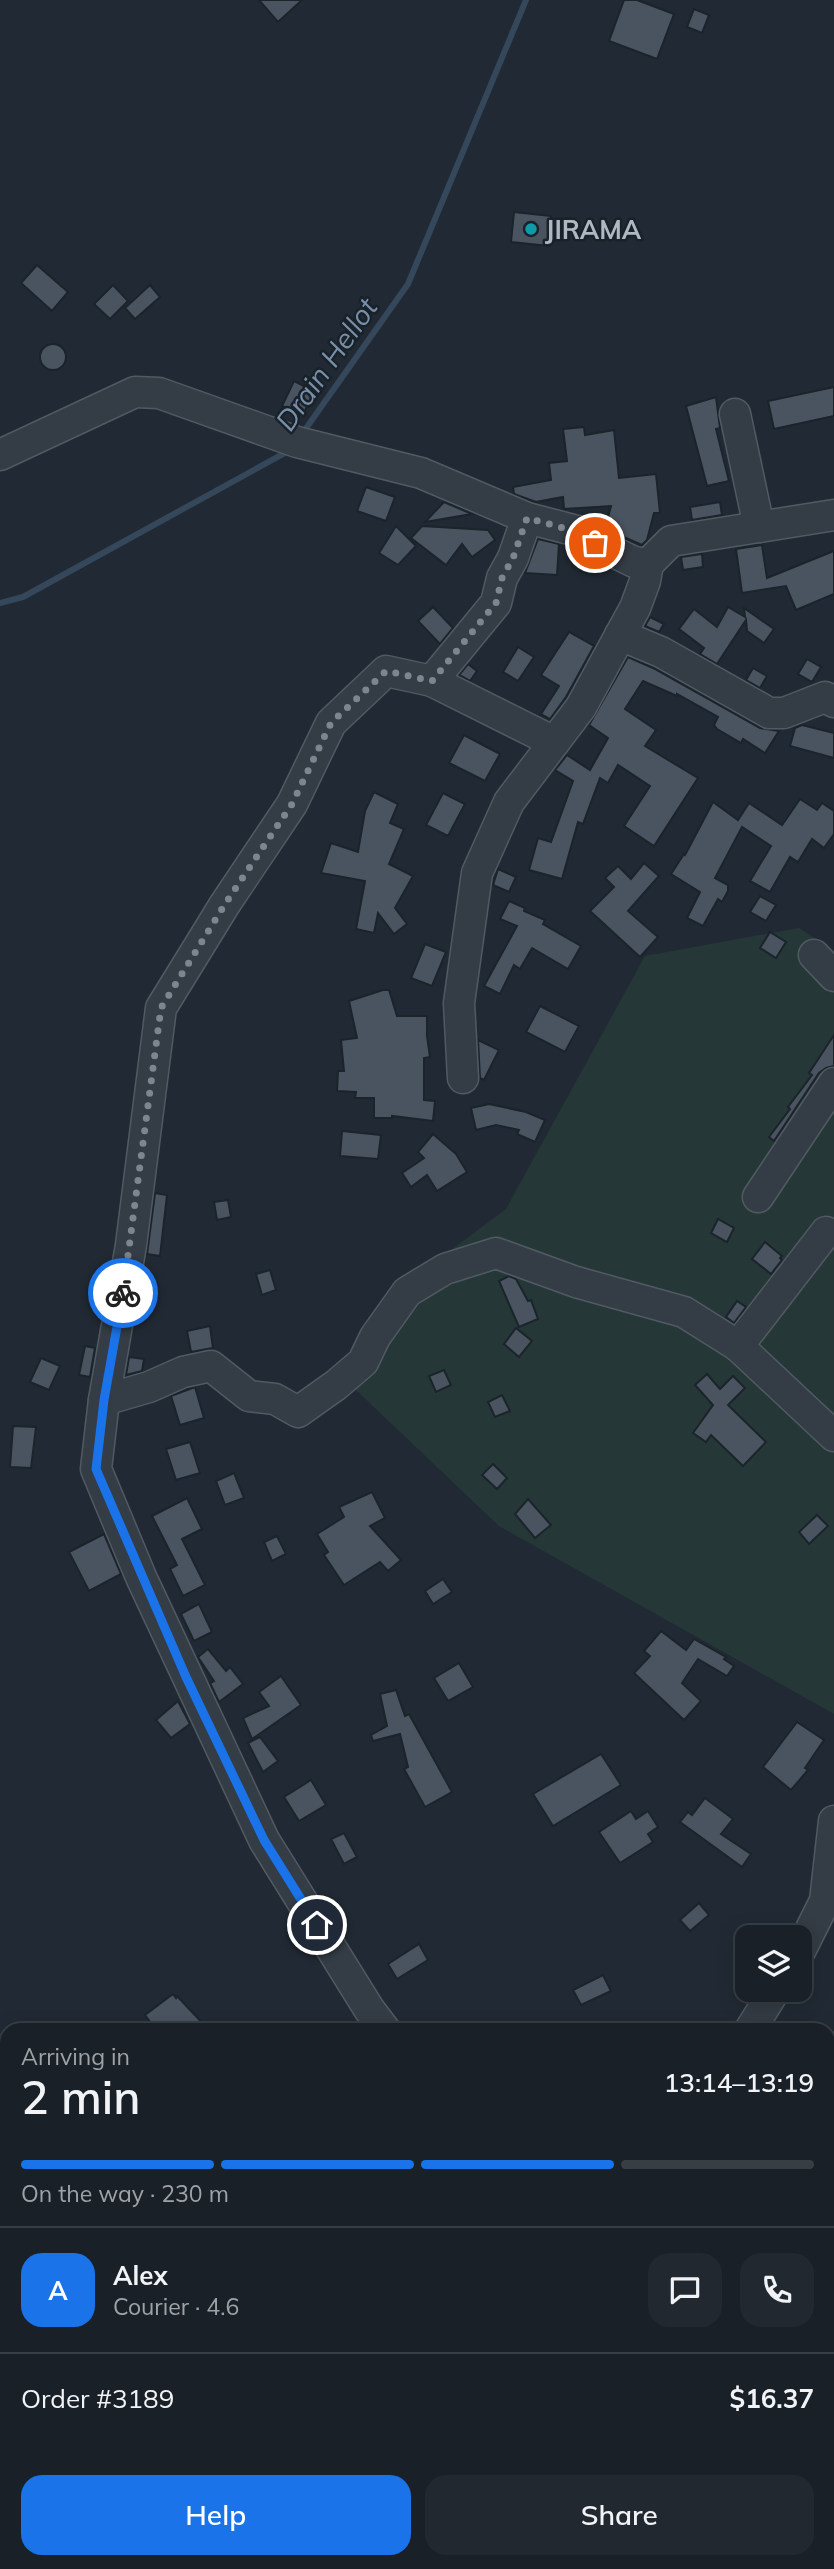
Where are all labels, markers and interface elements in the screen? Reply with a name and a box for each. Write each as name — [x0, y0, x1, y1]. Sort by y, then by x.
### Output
place label: JIRAMA — [545, 213, 642, 246]
marker: JIRAMA — [523, 221, 539, 237]
water label: Drain Hellot — [268, 290, 385, 437]
pin — [565, 513, 625, 573]
icon: bag — [576, 524, 614, 562]
courier — [88, 1258, 158, 1328]
icon: bike — [104, 1274, 142, 1312]
pin — [287, 1895, 347, 1955]
icon: home — [298, 1906, 336, 1944]
map controls — [735, 1925, 812, 2002]
button: layers — [735, 1925, 812, 2002]
text: Arriving in — [21, 2042, 130, 2071]
text: 13:14–13:19 — [664, 2066, 814, 2099]
text: 2 min — [21, 2068, 140, 2126]
text: On the way · 230 m — [21, 2179, 229, 2208]
button: chat — [648, 2253, 722, 2327]
button: phone — [740, 2253, 814, 2327]
text: Alex — [113, 2259, 168, 2292]
text: A — [48, 2274, 68, 2307]
text: Courier · 4.6 — [113, 2292, 239, 2321]
text: Order #3189 — [21, 2382, 174, 2415]
text: $16.37 — [730, 2382, 814, 2415]
button: Help — [21, 2475, 411, 2555]
button: Share — [425, 2475, 814, 2555]

